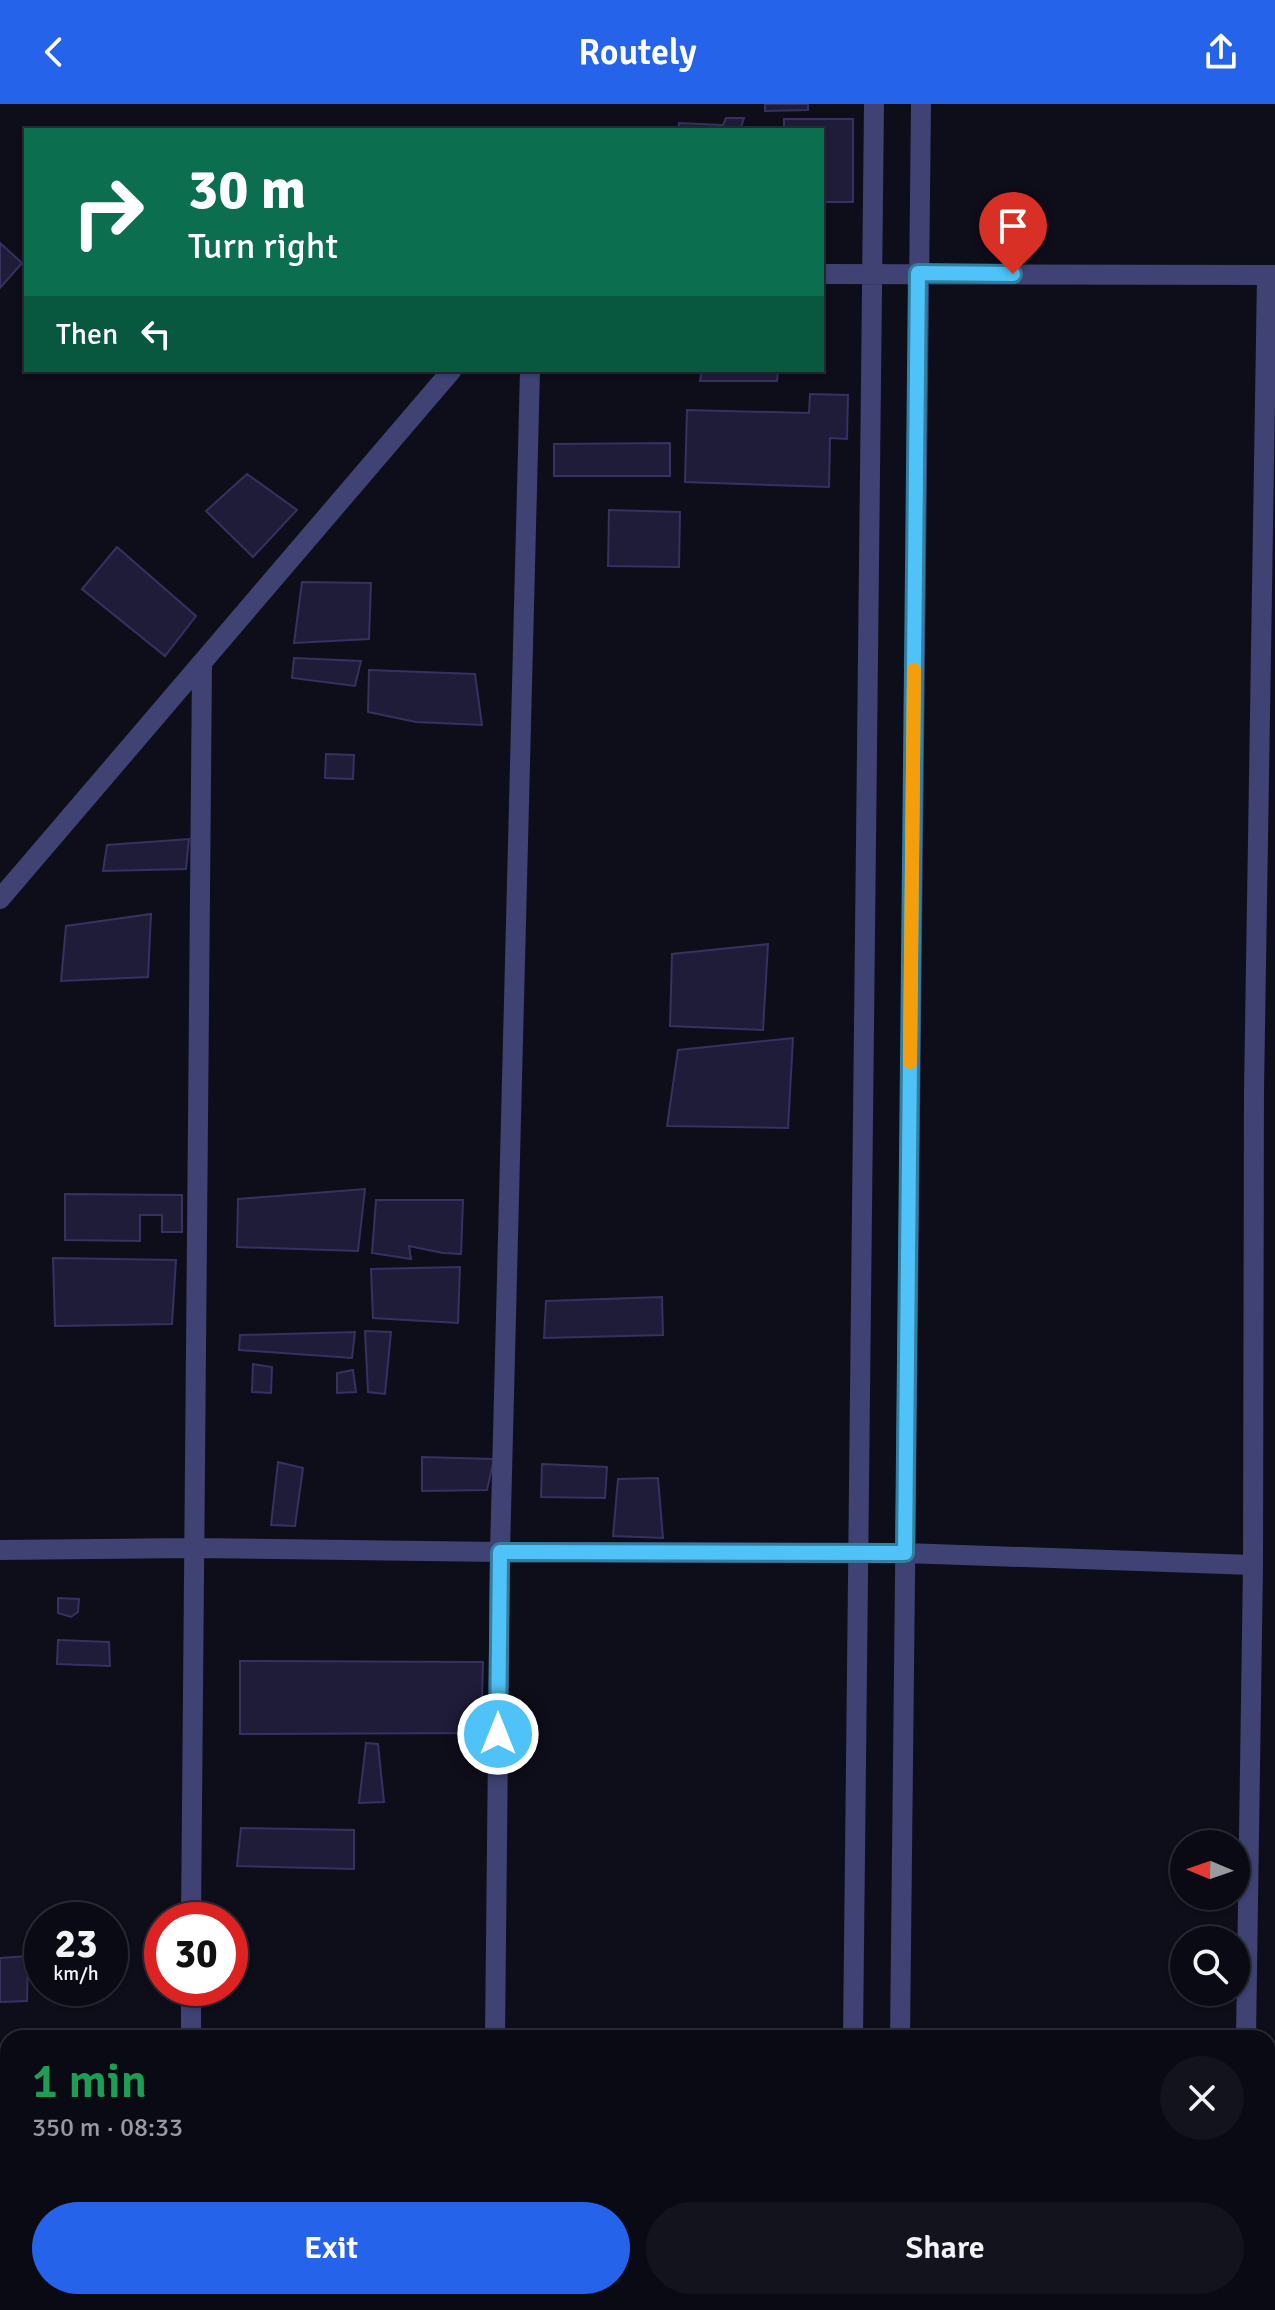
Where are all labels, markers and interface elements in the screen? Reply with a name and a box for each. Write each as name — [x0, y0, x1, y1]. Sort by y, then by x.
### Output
icon: back — [32, 30, 76, 74]
text: Routely — [578, 30, 697, 75]
icon: share — [1199, 30, 1243, 74]
text: 30 m — [188, 155, 306, 224]
icon: right — [56, 160, 160, 264]
pin — [979, 192, 1047, 274]
icon: arrive — [991, 204, 1035, 248]
text: Turn right — [188, 224, 338, 269]
icon: left — [134, 312, 178, 356]
text: Then — [56, 316, 118, 353]
position arrow — [456, 1692, 540, 1776]
north arrow — [1170, 1830, 1250, 1910]
map controls — [1170, 1830, 1250, 2006]
speed limit sign: 30 — [144, 1902, 248, 2006]
text: 23 — [54, 1919, 98, 1969]
button: search — [1170, 1926, 1250, 2006]
text: km/h — [53, 1961, 99, 1986]
text: 1 min — [32, 2052, 147, 2111]
button: close — [1160, 2056, 1244, 2140]
text: 350 m · 08:33 — [32, 2112, 183, 2144]
button: Exit — [32, 2202, 630, 2294]
button: Share — [646, 2202, 1244, 2294]

